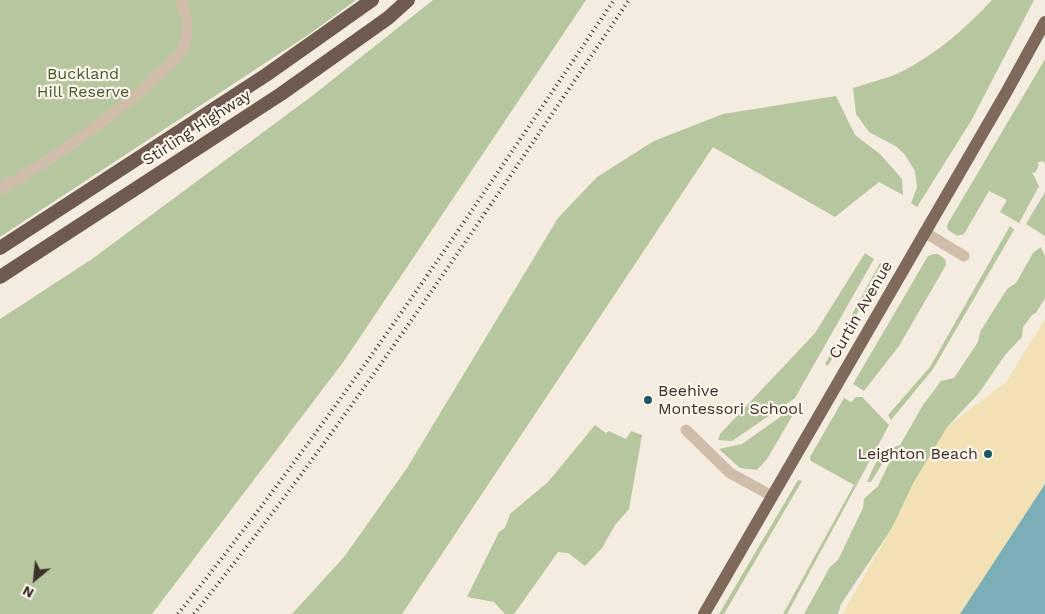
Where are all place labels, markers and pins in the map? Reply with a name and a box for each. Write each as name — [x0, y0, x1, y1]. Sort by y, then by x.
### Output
place label: Beehive Montessori School — [658, 381, 803, 419]
marker: Beehive Montessori School — [642, 394, 654, 406]
place label: Leighton Beach — [858, 444, 978, 464]
marker: Leighton Beach — [982, 448, 994, 460]

